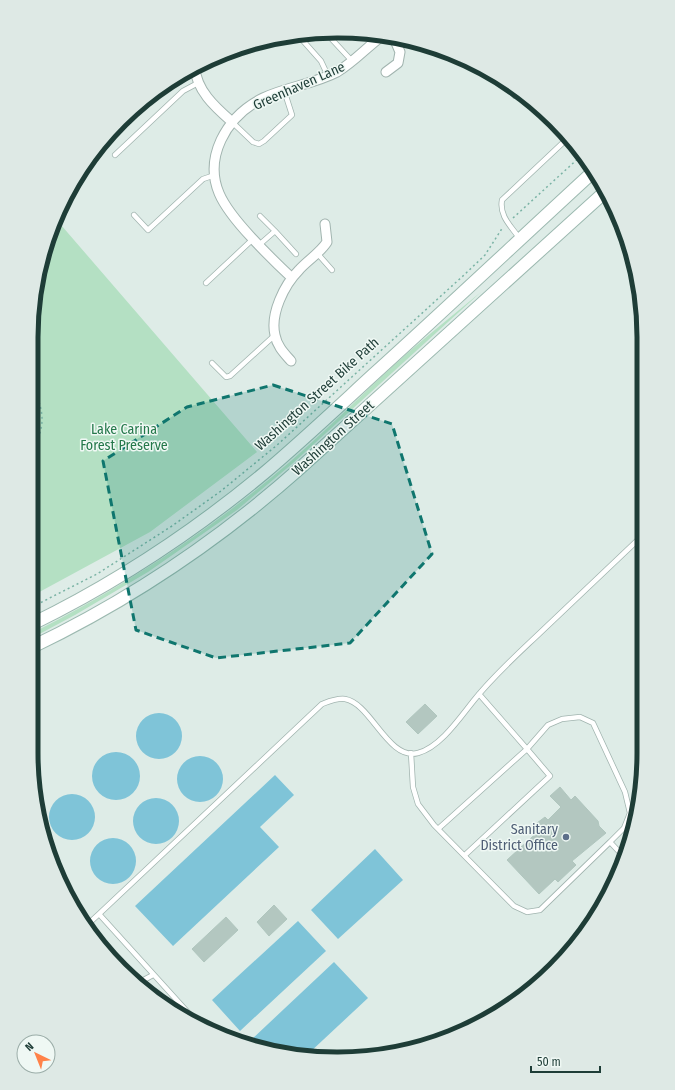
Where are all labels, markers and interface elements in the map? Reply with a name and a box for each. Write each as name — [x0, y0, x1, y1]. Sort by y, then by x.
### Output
street label: Greenhaven Lane — [250, 58, 348, 114]
street label: Washington Street Bike Path — [252, 334, 382, 454]
street label: Washington Street — [289, 397, 377, 479]
park label: Lake Carina Forest Preserve — [80, 421, 168, 454]
place label: Sanitary District Office — [480, 821, 559, 854]
marker: Sanitary District Office — [561, 832, 571, 842]
north arrow — [16, 1034, 56, 1074]
text: N — [23, 1040, 36, 1054]
scale bar — [531, 1048, 600, 1074]
text: 50 m — [537, 1055, 561, 1069]

